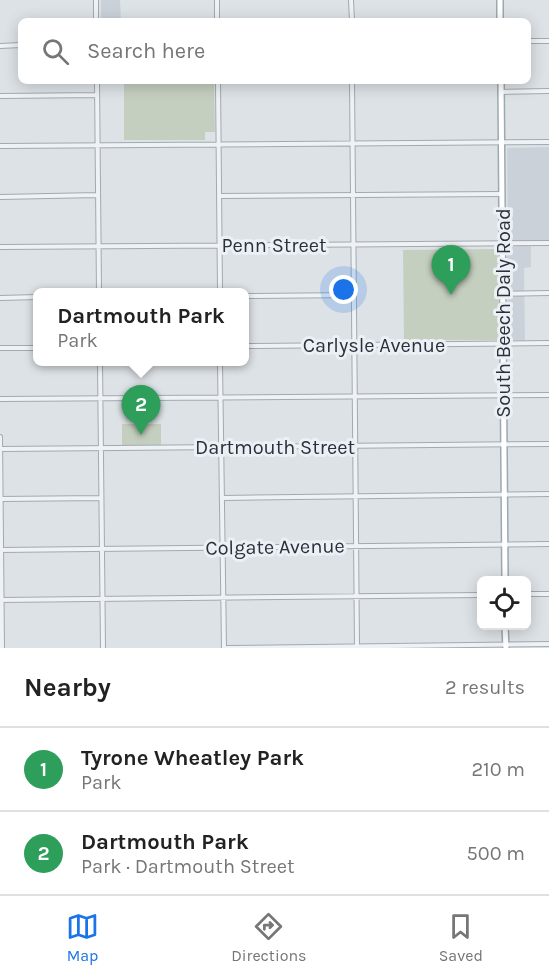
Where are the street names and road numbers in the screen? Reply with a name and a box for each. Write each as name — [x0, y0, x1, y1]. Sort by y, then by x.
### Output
street label: South Beech Daly Road — [492, 208, 515, 418]
street label: Penn Street — [221, 234, 327, 257]
street label: Carlysle Avenue — [303, 334, 445, 357]
street label: Dartmouth Street — [195, 436, 355, 459]
street label: Colgate Avenue — [205, 534, 345, 560]

